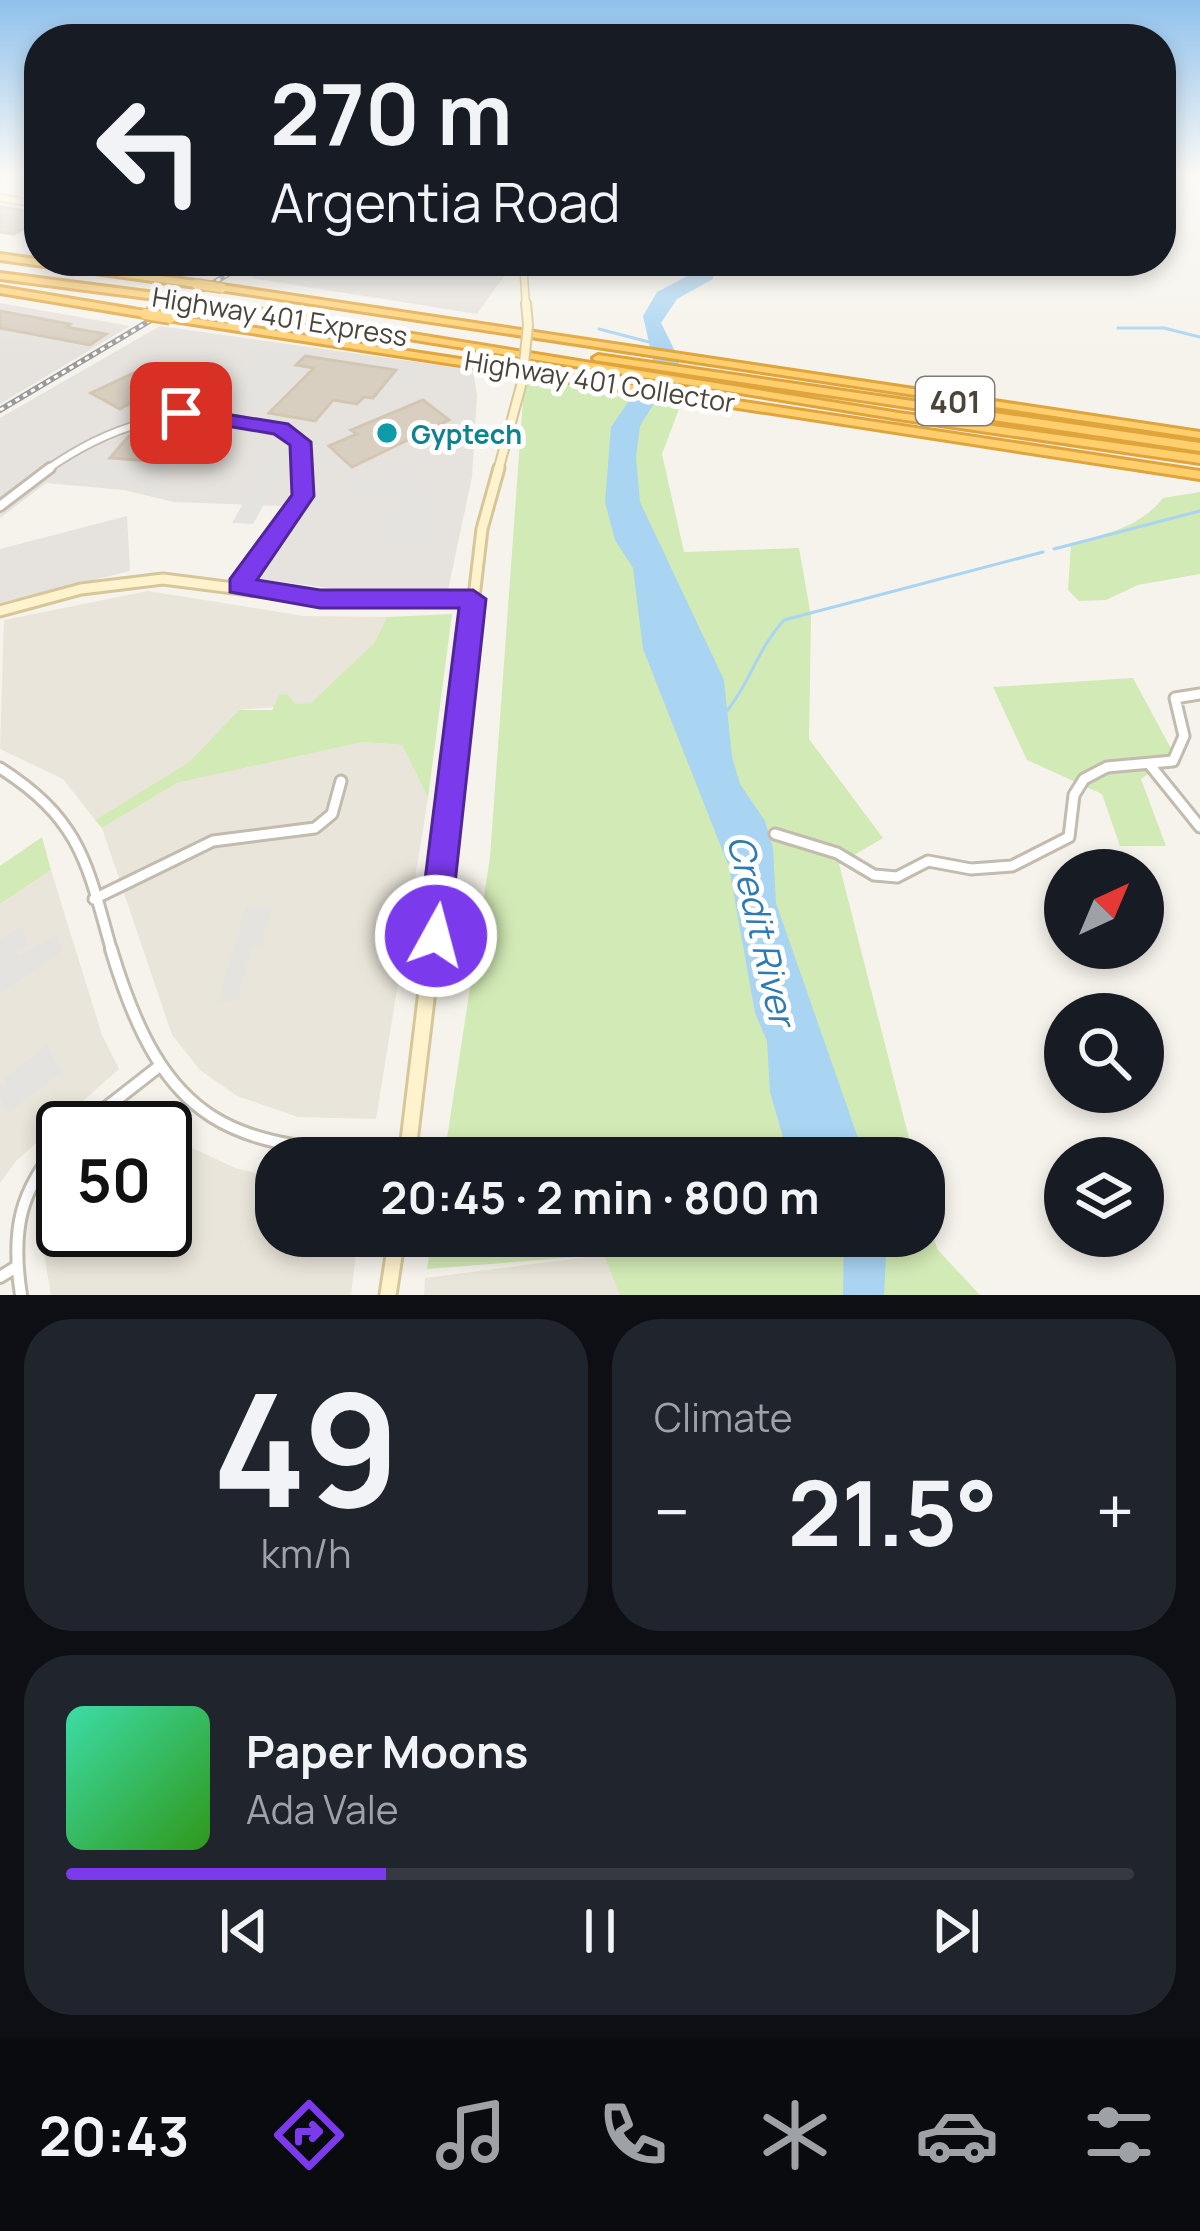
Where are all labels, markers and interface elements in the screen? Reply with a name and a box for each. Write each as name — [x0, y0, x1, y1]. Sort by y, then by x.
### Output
text: 270 m — [270, 55, 512, 170]
icon: left — [72, 72, 228, 228]
text: Argentia Road — [270, 164, 620, 238]
street label: Highway 401 Express — [150, 278, 410, 354]
street label: Highway 401 Collector — [462, 341, 738, 421]
pin — [130, 362, 232, 464]
road number: 401 — [916, 377, 994, 425]
icon: arrive — [148, 380, 214, 446]
place label: Gyptech — [411, 415, 522, 452]
marker: Gyptech — [374, 420, 400, 446]
water label: Credit River — [716, 830, 809, 1034]
north arrow — [1044, 849, 1164, 969]
map controls — [1044, 849, 1164, 1257]
position arrow — [373, 873, 499, 999]
button: search — [1044, 993, 1164, 1113]
speed limit sign: 50 — [36, 1101, 192, 1257]
button: layers — [1044, 1137, 1164, 1257]
text: 20:45 · 2 min · 800 m — [381, 1166, 819, 1228]
text: 49 — [212, 1341, 400, 1554]
text: Climate — [654, 1390, 793, 1444]
text: 21.5° — [788, 1450, 998, 1573]
text: − — [654, 1466, 690, 1556]
text: + — [1096, 1466, 1134, 1556]
text: km/h — [261, 1526, 351, 1580]
text: Paper Moons — [246, 1720, 528, 1782]
text: Ada Vale — [246, 1782, 399, 1836]
icon: previous — [211, 1898, 277, 1964]
icon: pause — [567, 1898, 633, 1964]
icon: next — [923, 1898, 989, 1964]
icon: directions — [267, 2093, 351, 2177]
icon: music — [429, 2093, 513, 2177]
icon: phone — [591, 2093, 675, 2177]
icon: climate — [753, 2093, 837, 2177]
icon: car — [915, 2093, 999, 2177]
icon: filters — [1077, 2093, 1161, 2177]
text: 20:43 — [39, 2098, 189, 2172]

